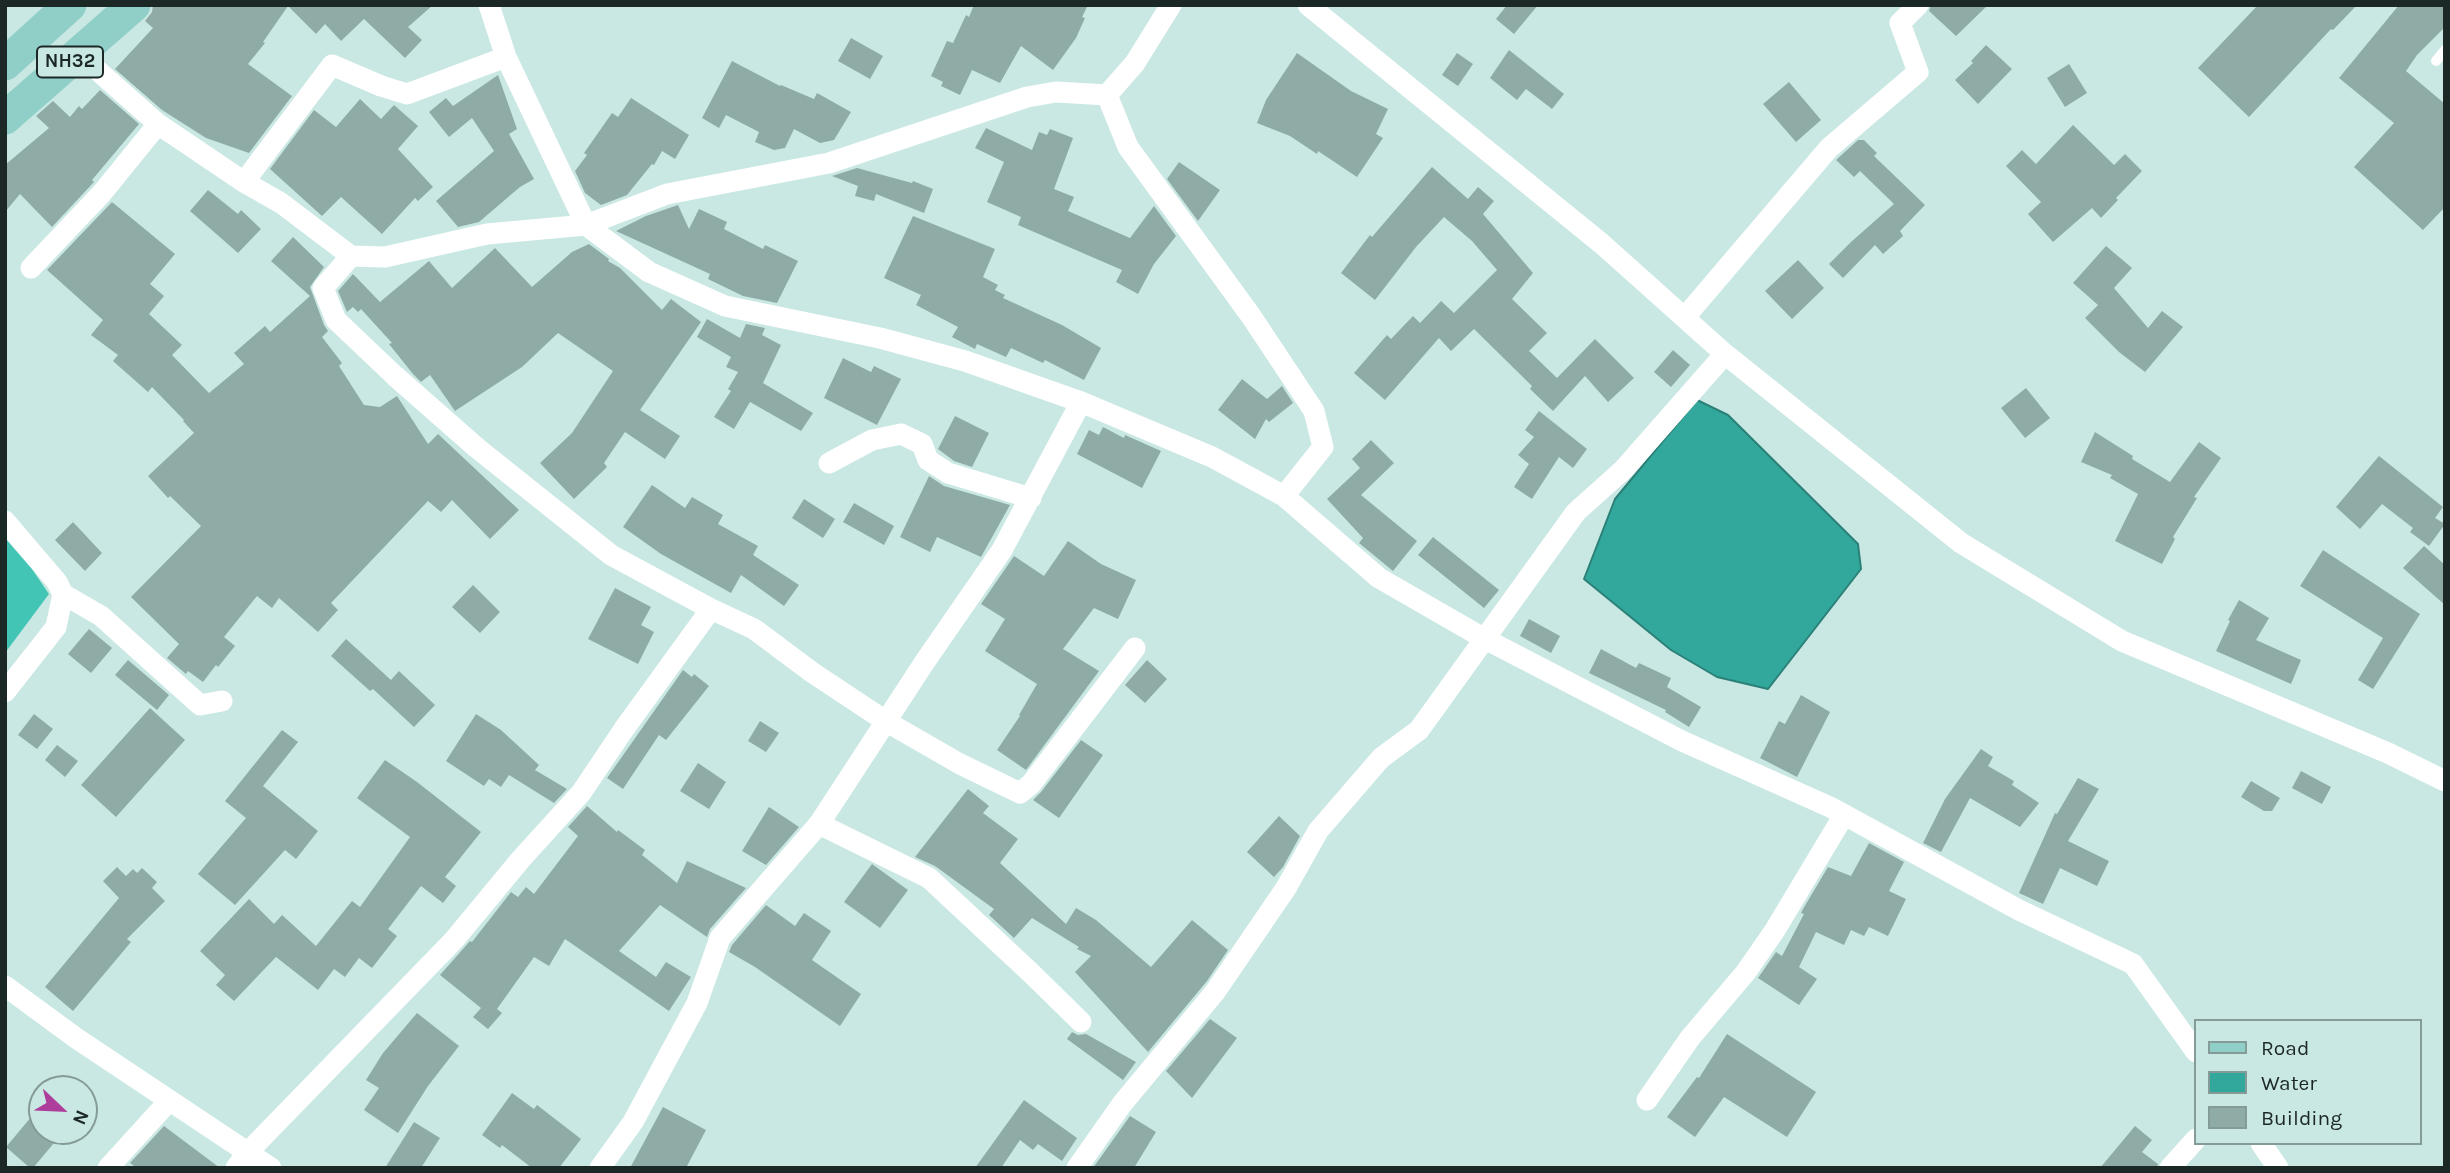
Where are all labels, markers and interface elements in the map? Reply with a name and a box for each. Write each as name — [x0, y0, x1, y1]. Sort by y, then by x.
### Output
road number: NH32 — [37, 46, 103, 78]
legend — [2194, 1019, 2422, 1145]
text: Road — [2261, 1036, 2309, 1060]
text: Water — [2261, 1071, 2317, 1095]
north arrow — [28, 1075, 98, 1145]
text: Building — [2261, 1106, 2342, 1130]
text: N — [68, 1107, 93, 1128]

